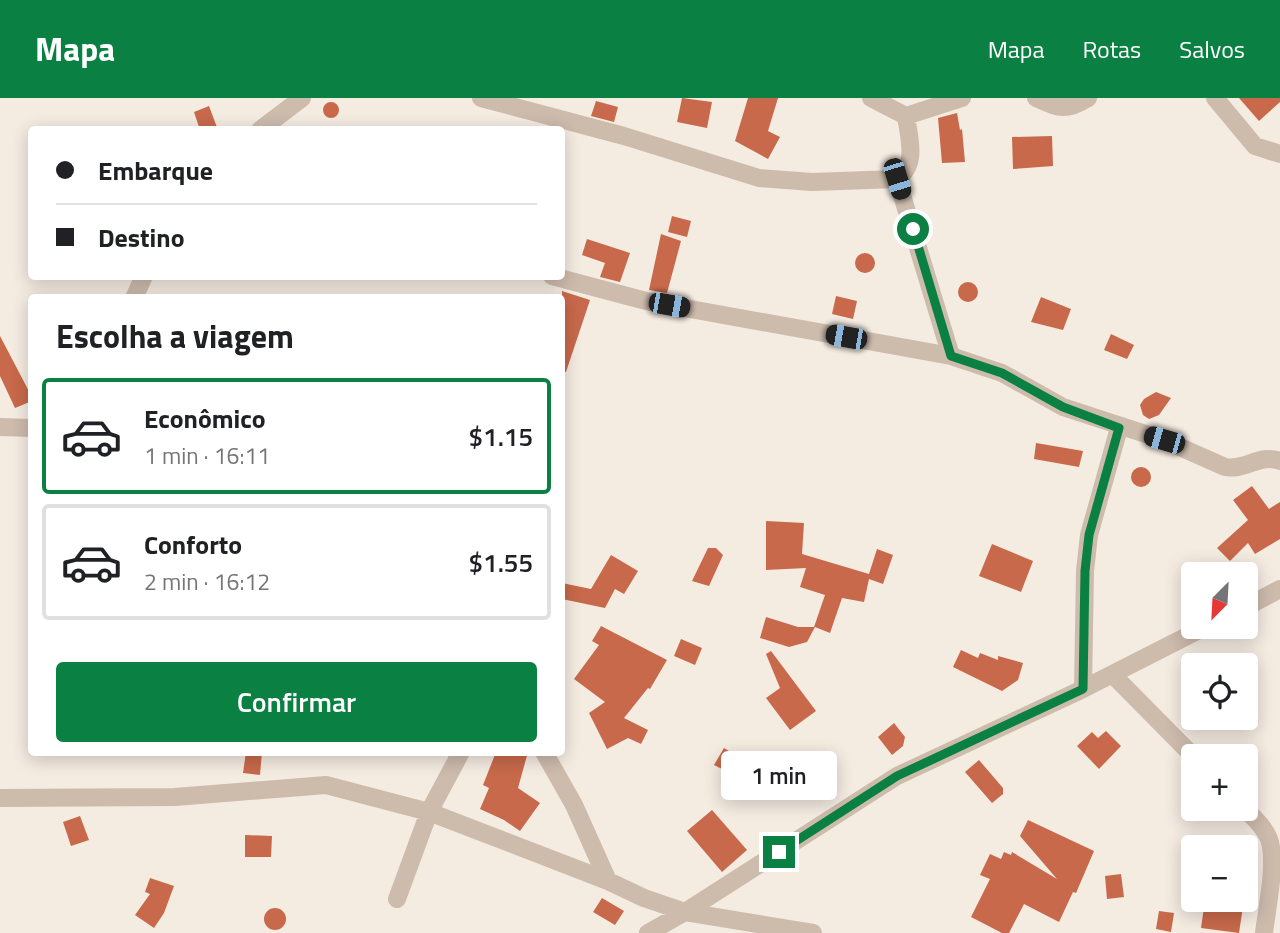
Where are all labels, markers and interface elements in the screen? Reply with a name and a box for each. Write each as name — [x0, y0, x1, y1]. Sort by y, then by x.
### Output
text: Mapa — [35, 24, 115, 74]
text: Mapa — [988, 31, 1044, 67]
text: Rotas — [1082, 31, 1141, 67]
text: Salvos — [1179, 31, 1245, 67]
text: Embarque — [98, 151, 213, 190]
car — [881, 156, 914, 202]
route start — [897, 213, 929, 245]
text: Destino — [98, 218, 185, 257]
car — [647, 291, 692, 319]
text: Escolha a viagem — [56, 312, 294, 360]
car — [824, 323, 869, 351]
text: Econômico — [144, 399, 266, 438]
icon: car — [60, 405, 123, 468]
text: $1.15 — [469, 417, 533, 456]
car — [1141, 424, 1188, 456]
text: 1 min · 16:11 — [144, 438, 270, 473]
text: Conforto — [144, 525, 242, 564]
icon: car — [60, 531, 123, 594]
text: $1.55 — [469, 543, 533, 582]
north arrow — [1181, 562, 1258, 639]
map controls — [1181, 562, 1258, 912]
text: 2 min · 16:12 — [144, 564, 270, 599]
button: locate — [1181, 653, 1258, 730]
button: Confirmar — [56, 662, 537, 742]
button: + — [1181, 744, 1258, 821]
callout: 1 min — [721, 750, 837, 800]
text: 1 min — [751, 758, 807, 793]
button: − — [1181, 835, 1258, 912]
route end — [763, 836, 795, 868]

